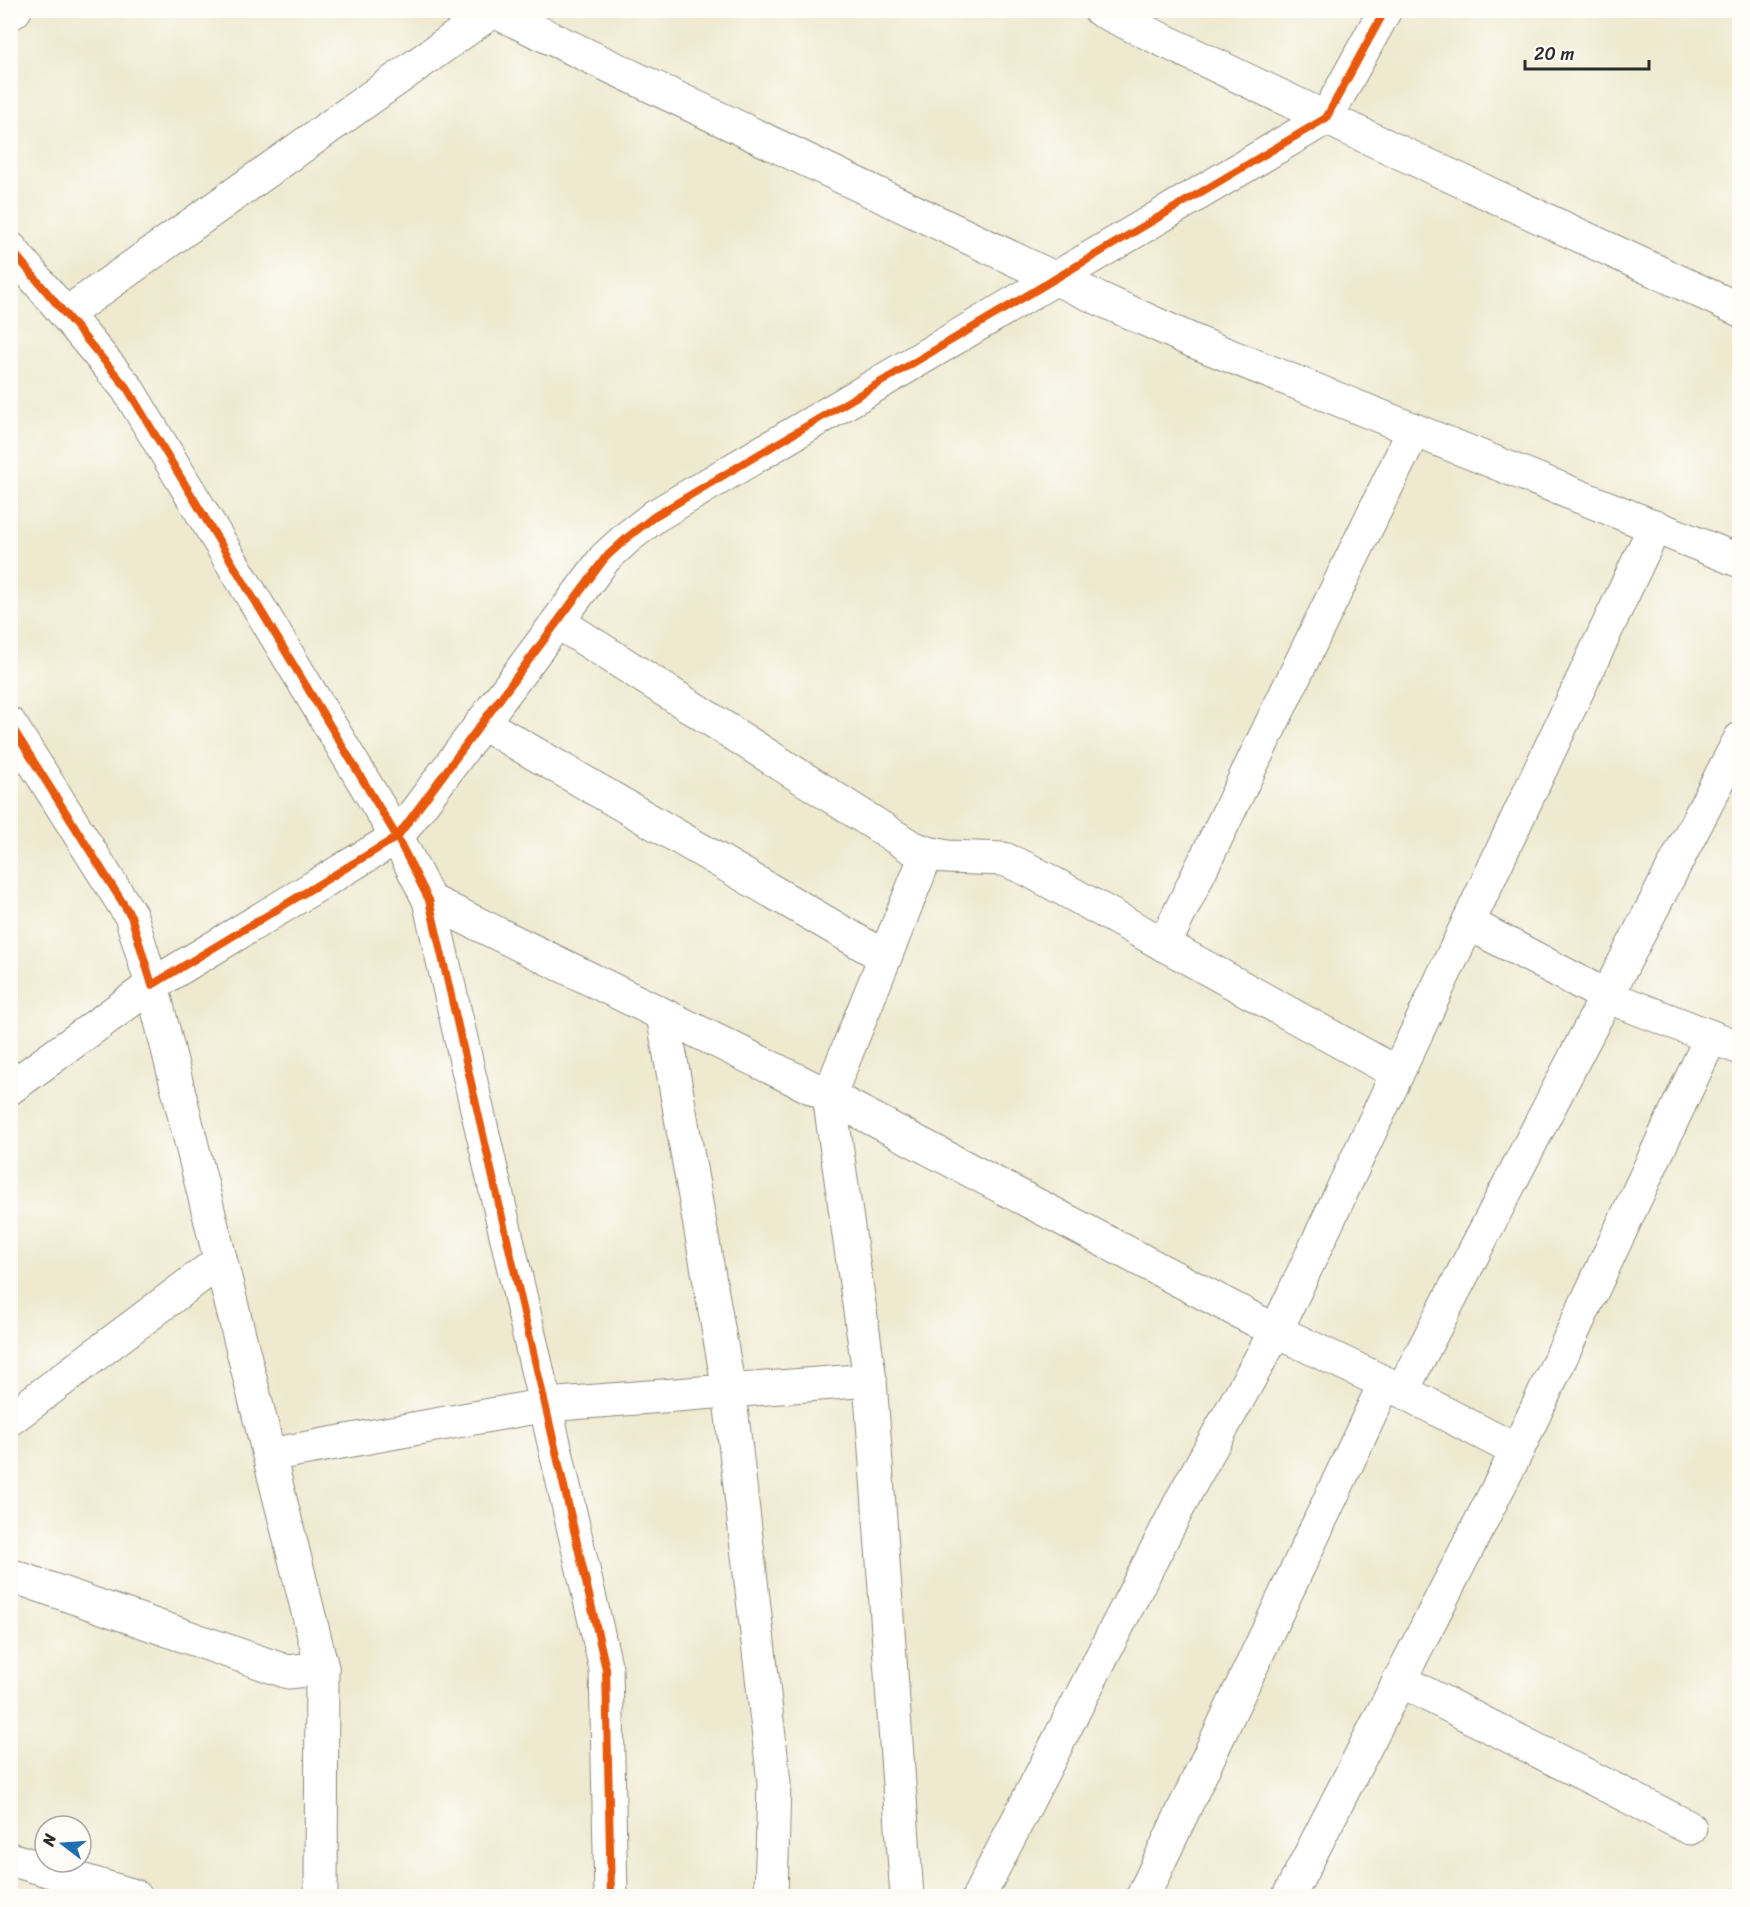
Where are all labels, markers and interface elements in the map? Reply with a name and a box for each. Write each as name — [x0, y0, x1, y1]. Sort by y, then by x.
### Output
scale bar — [1525, 33, 1650, 71]
text: 20 m — [1534, 38, 1574, 70]
north arrow — [33, 1814, 93, 1874]
text: N — [33, 1829, 65, 1850]

